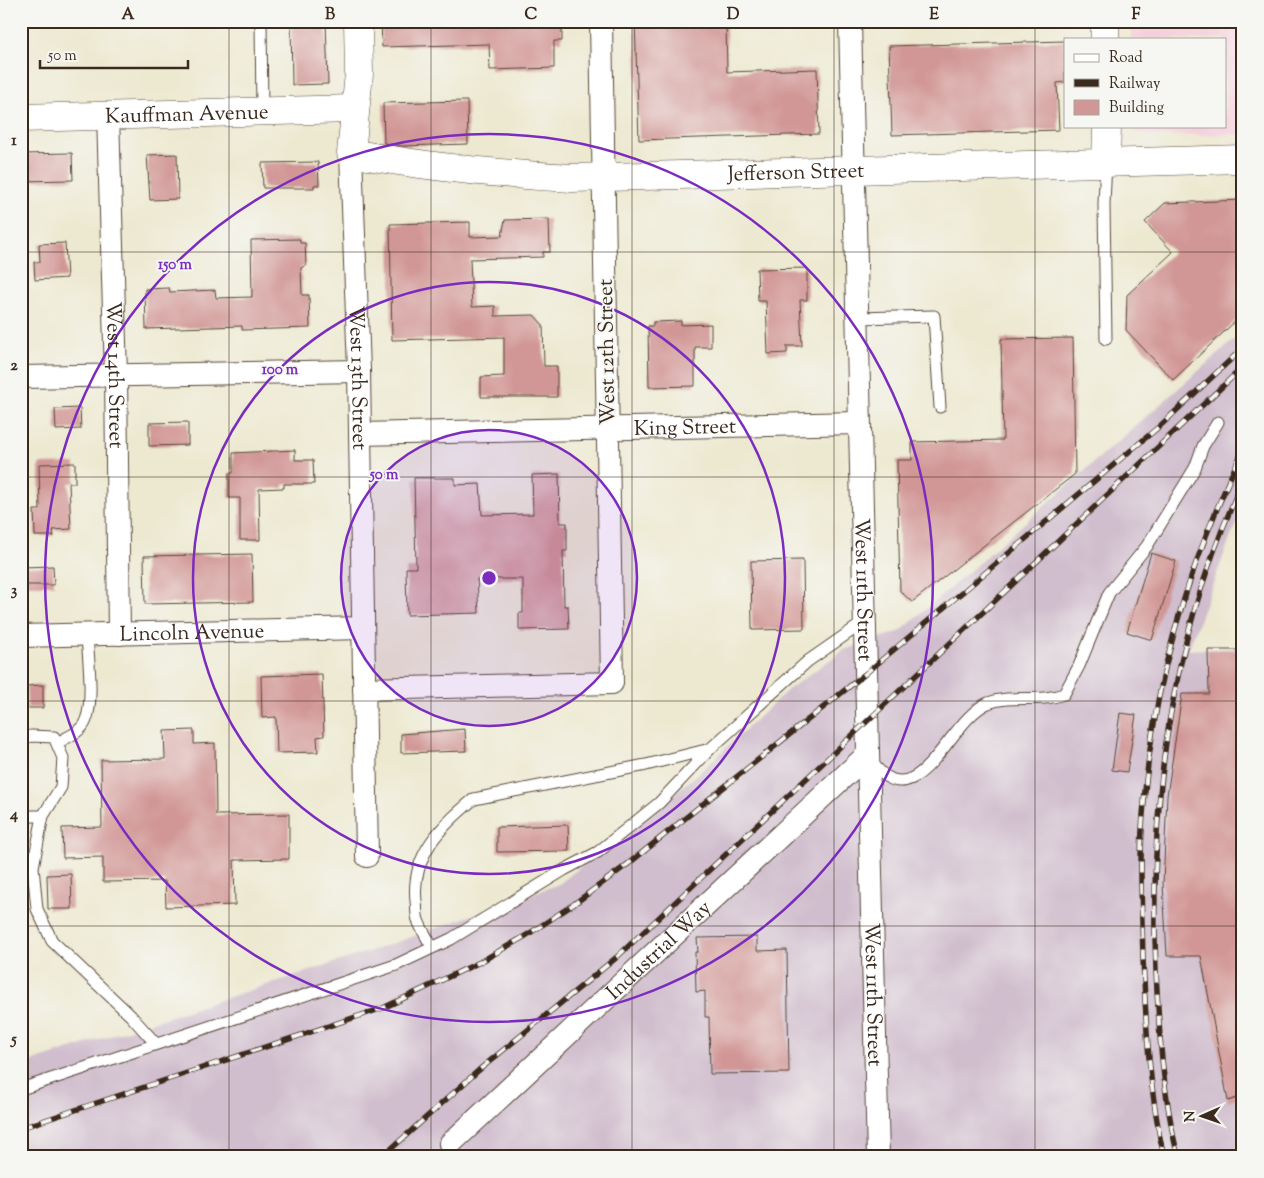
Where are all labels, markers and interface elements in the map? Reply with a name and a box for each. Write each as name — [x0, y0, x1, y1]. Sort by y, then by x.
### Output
text: A — [122, 4, 135, 27]
text: B — [325, 4, 335, 27]
text: C — [525, 4, 538, 27]
text: D — [727, 4, 740, 27]
text: E — [929, 4, 939, 27]
text: F — [1132, 4, 1141, 27]
scale bar — [40, 38, 188, 70]
legend — [1064, 38, 1226, 128]
text: 50 m — [47, 46, 77, 67]
text: Road — [1109, 48, 1143, 69]
text: Railway — [1109, 74, 1161, 95]
street label: Kauffman Avenue — [105, 98, 269, 133]
text: Building — [1109, 98, 1164, 119]
text: 1 — [11, 130, 17, 153]
street label: Jefferson Street — [726, 157, 865, 191]
text: 150 m — [158, 255, 192, 276]
street label: West 12th Street — [592, 279, 624, 425]
street label: West 14th Street — [97, 301, 130, 448]
street label: West 13th Street — [340, 305, 373, 450]
text: 2 — [10, 355, 18, 378]
text: 100 m — [262, 360, 299, 381]
street label: King Street — [633, 413, 736, 445]
text: 50 m — [369, 465, 399, 486]
street label: West 11th Street — [845, 518, 879, 662]
centre of rings — [480, 569, 498, 587]
text: 3 — [11, 580, 18, 603]
street label: Lincoln Avenue — [119, 617, 265, 651]
text: 4 — [9, 804, 18, 827]
street label: Industrial Way — [600, 894, 719, 1008]
street label: West 11th Street — [855, 923, 889, 1067]
text: 5 — [9, 1029, 17, 1052]
north arrow — [1176, 1090, 1226, 1140]
text: N — [1181, 1110, 1201, 1122]

